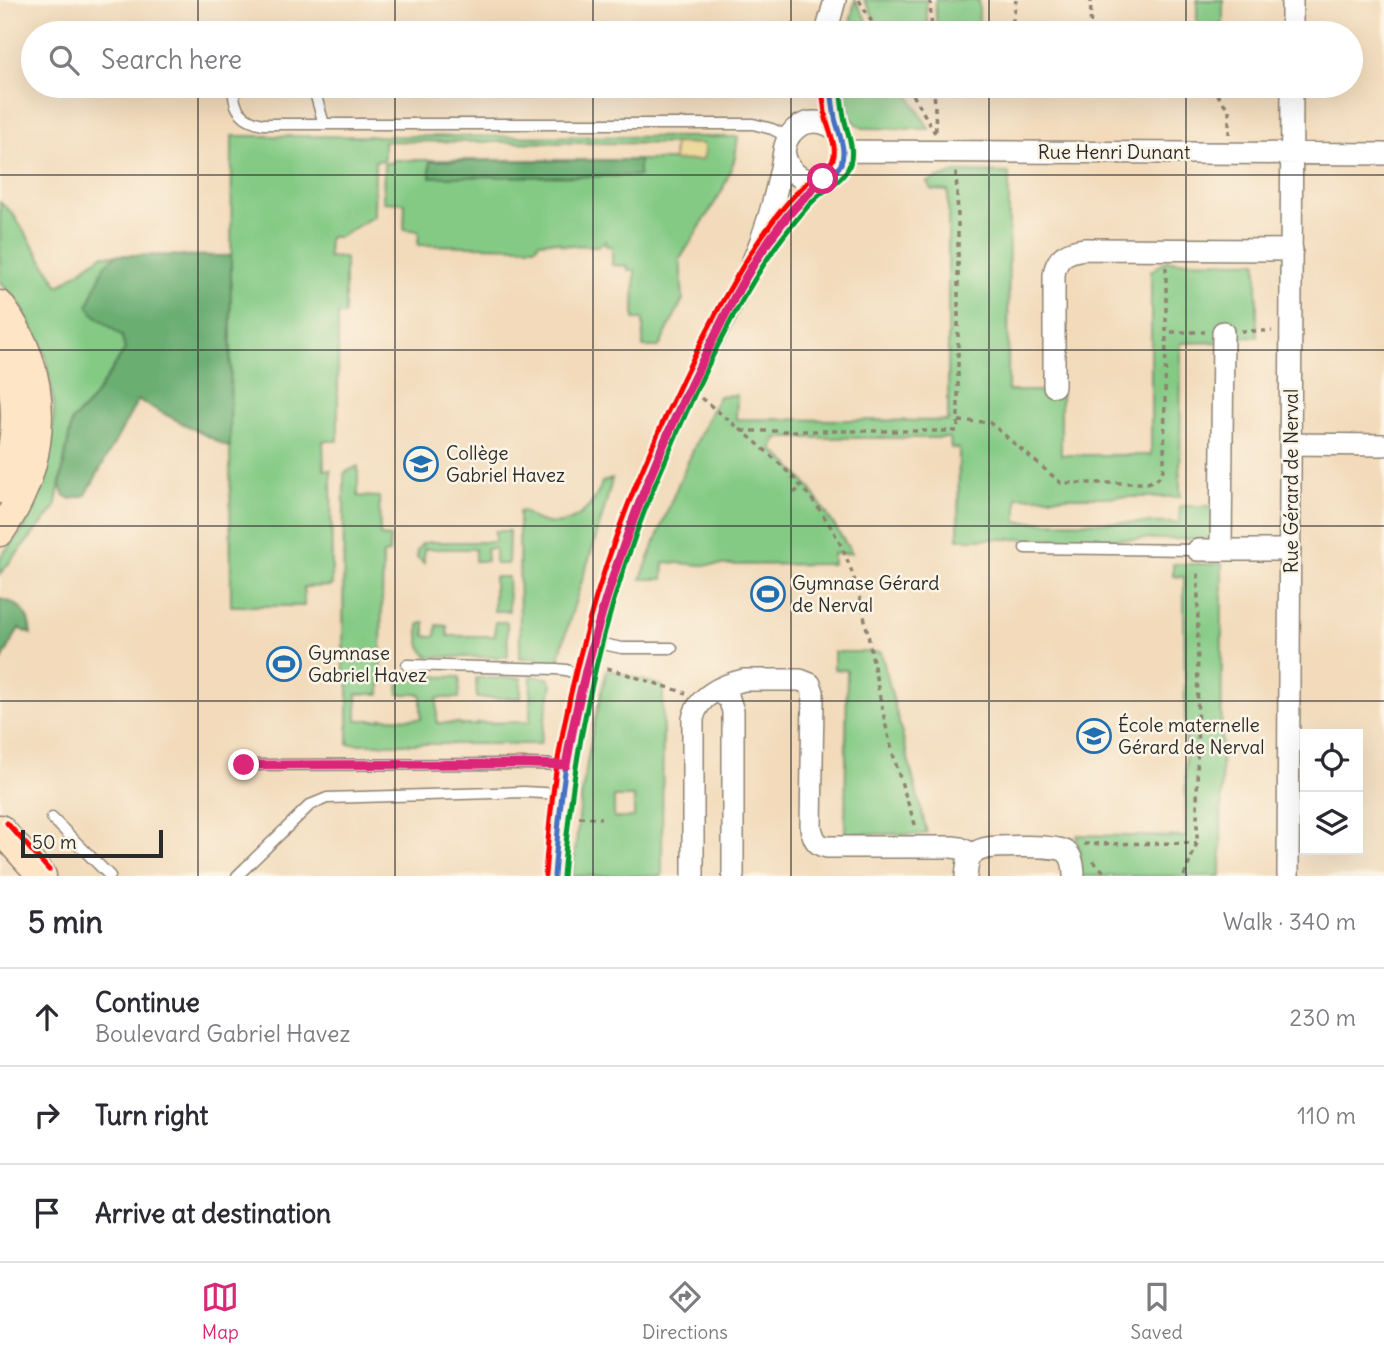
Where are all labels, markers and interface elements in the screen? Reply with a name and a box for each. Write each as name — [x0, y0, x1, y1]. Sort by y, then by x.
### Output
search box — [21, 21, 1363, 98]
icon: search — [45, 41, 83, 79]
text: Search here — [101, 43, 242, 76]
street label: Rue Henri Dunant — [1038, 140, 1190, 164]
route start — [807, 163, 838, 194]
street label: Rue Gérard de Nerval — [1279, 389, 1303, 573]
place label: Collège Gabriel Havez — [446, 441, 565, 487]
school or university icon: Collège Gabriel Havez — [402, 445, 440, 483]
place label: Gymnase Gérard de Nerval — [792, 571, 940, 617]
sports icon: Gymnase Gérard de Nerval — [749, 575, 787, 613]
place label: Gymnase Gabriel Havez — [308, 641, 427, 687]
sports icon: Gymnase Gabriel Havez — [265, 645, 303, 683]
place label: École maternelle Gérard de Nerval — [1118, 713, 1265, 759]
school or university icon: École maternelle Gérard de Nerval — [1075, 717, 1113, 755]
map controls — [1300, 729, 1363, 855]
button: locate — [1300, 729, 1363, 792]
route end — [228, 749, 259, 780]
button: layers — [1300, 792, 1363, 855]
scale bar — [21, 827, 163, 859]
text: 50 m — [32, 830, 77, 854]
text: 5 min — [28, 903, 103, 941]
text: Walk · 340 m — [1223, 907, 1356, 936]
text: Continue — [95, 986, 200, 1019]
icon: ahead — [28, 998, 66, 1036]
text: 230 m — [1290, 1003, 1356, 1032]
text: Boulevard Gabriel Havez — [95, 1019, 350, 1048]
icon: right — [28, 1096, 66, 1134]
text: Turn right — [95, 1099, 208, 1132]
text: 110 m — [1297, 1101, 1356, 1130]
icon: arrive — [28, 1194, 66, 1232]
text: Arrive at destination — [95, 1197, 331, 1230]
tab: Map — [201, 1278, 239, 1344]
tab: Directions — [642, 1278, 728, 1344]
tab: Saved — [1131, 1278, 1183, 1344]

